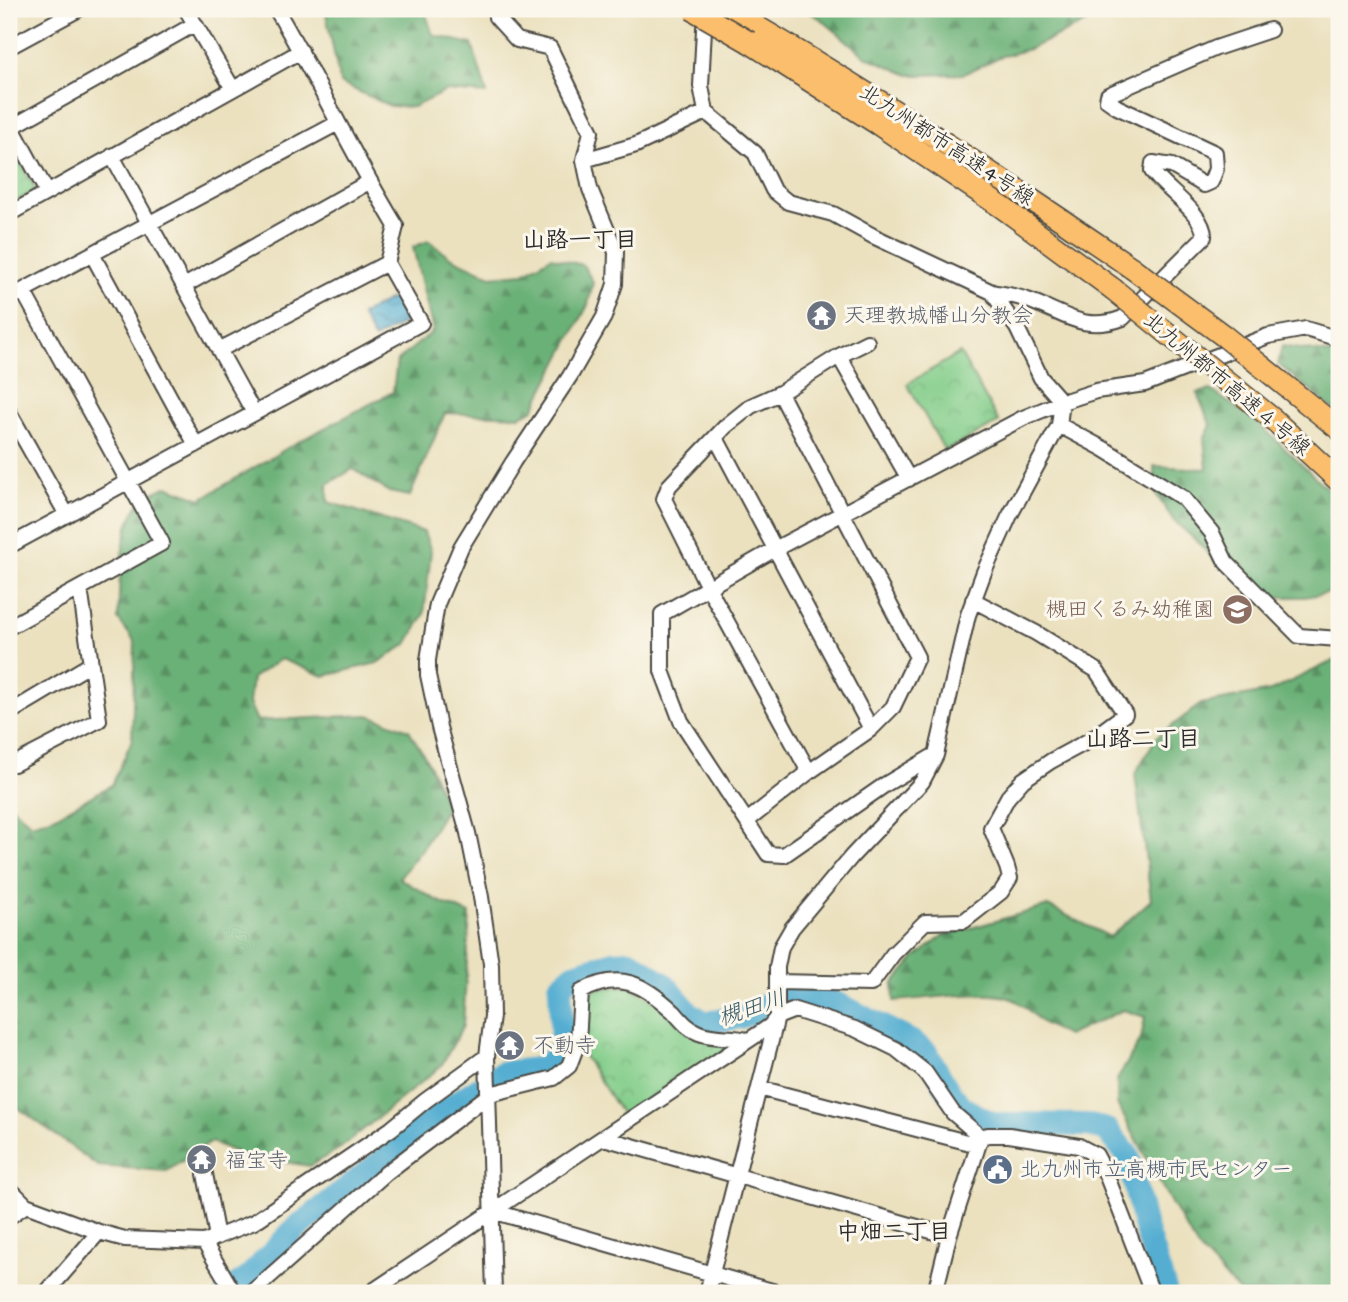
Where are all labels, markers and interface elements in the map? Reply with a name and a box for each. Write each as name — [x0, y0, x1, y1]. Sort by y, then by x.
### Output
street label: 北九州都市高速4号線 — [854, 77, 1040, 213]
district label: 山路一丁目 — [523, 224, 638, 256]
temple icon: 天理教城幡山分教会 — [804, 298, 838, 332]
place label: 天理教城幡山分教会 — [844, 301, 1033, 330]
street label: 北九州都市高速４号線 — [1137, 305, 1317, 463]
school or university icon: 槻田くるみ幼稚園 — [1220, 592, 1254, 626]
place label: 槻田くるみ幼稚園 — [1046, 595, 1214, 624]
district label: 山路二丁目 — [1086, 723, 1201, 755]
water label: 槻田川 — [714, 982, 790, 1034]
temple icon: 不動寺 — [493, 1028, 527, 1062]
place label: 不動寺 — [533, 1031, 596, 1060]
temple icon: 福宝寺 — [185, 1143, 219, 1177]
place label: 福宝寺 — [225, 1146, 288, 1175]
public building icon: 北九州市立高槻市民センター — [980, 1152, 1014, 1186]
place label: 北九州市立高槻市民センター — [1020, 1155, 1292, 1184]
district label: 中畑二丁目 — [837, 1216, 952, 1248]

